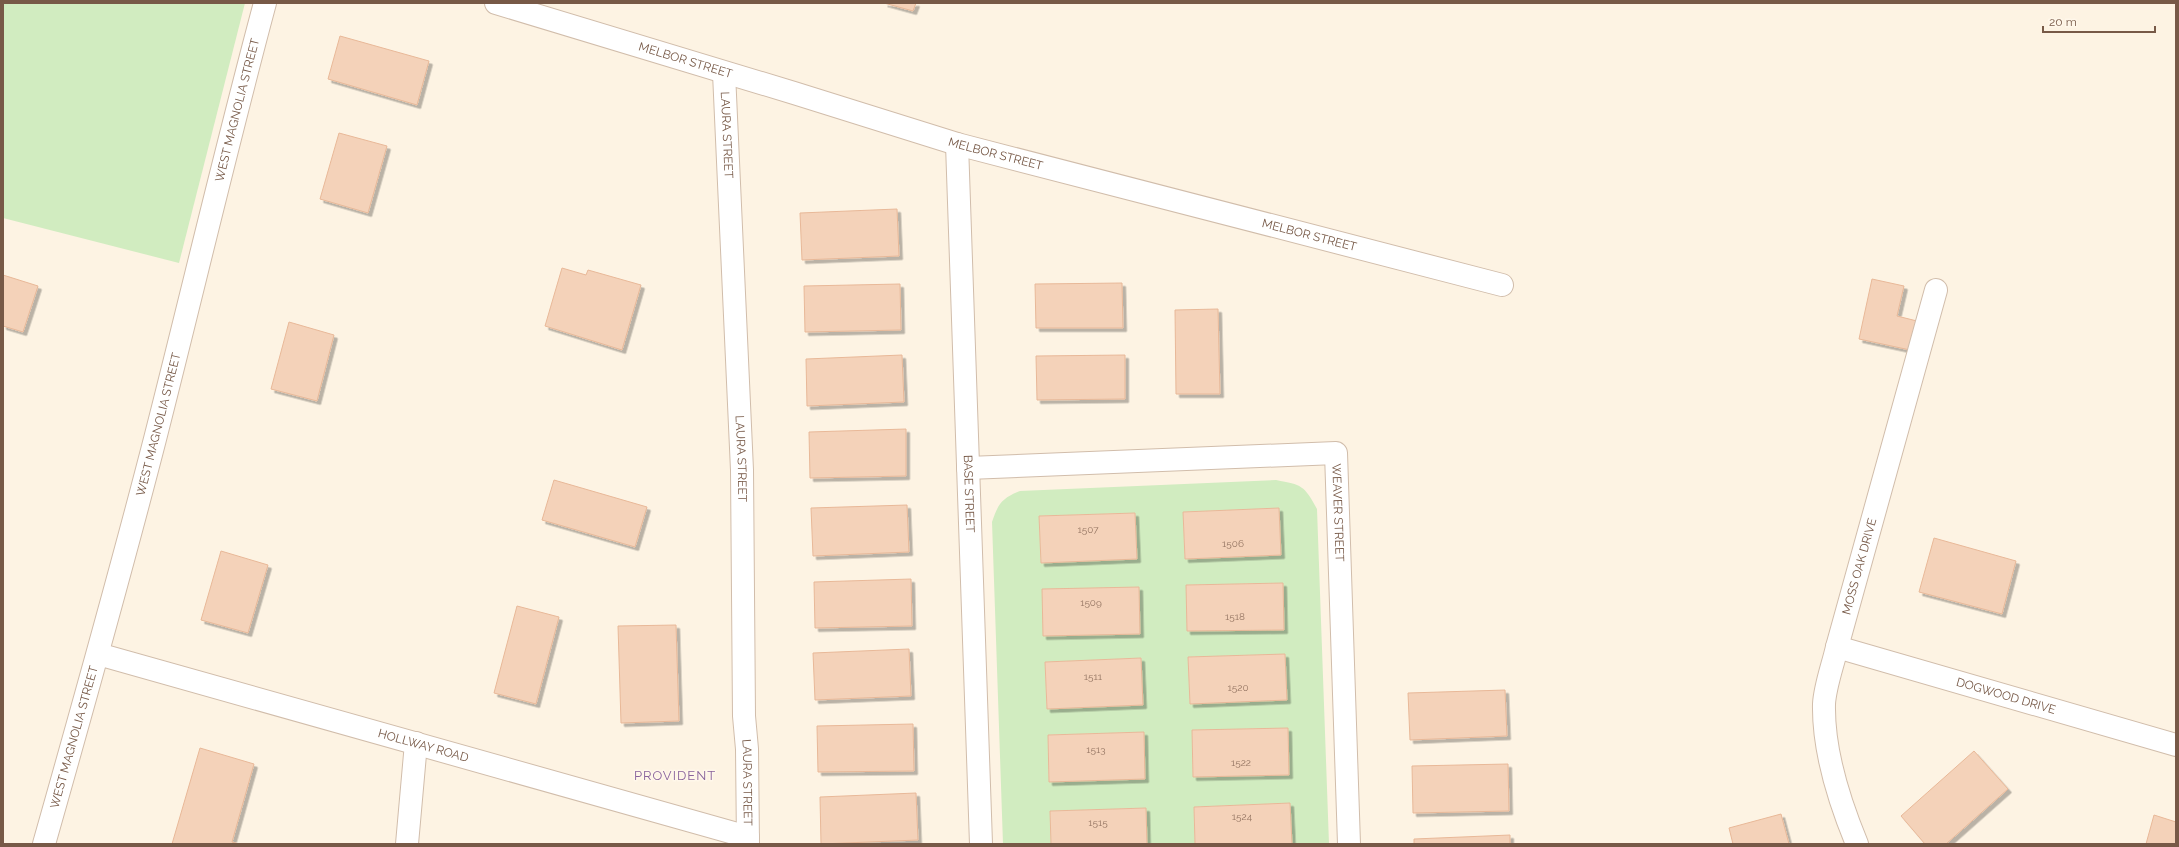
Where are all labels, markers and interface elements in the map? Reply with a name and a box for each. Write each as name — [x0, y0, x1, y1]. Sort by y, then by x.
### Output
scale bar — [2043, 8, 2155, 34]
text: 20 m — [2049, 15, 2077, 29]
street label: WEST MAGNOLIA STREET — [212, 36, 262, 183]
street label: MELBOR STREET — [637, 39, 735, 81]
street label: LAURA STREET — [718, 91, 736, 179]
street label: MELBOR STREET — [947, 135, 1045, 173]
street label: MELBOR STREET — [1261, 216, 1359, 254]
street label: WEST MAGNOLIA STREET — [133, 351, 184, 498]
street label: LAURA STREET — [733, 415, 749, 503]
street label: BASE STREET — [961, 455, 977, 534]
street label: WEAVER STREET — [1329, 463, 1347, 563]
street label: MOSS OAK DRIVE — [1839, 516, 1879, 616]
house number: 1507 — [1077, 524, 1099, 535]
house number: 1506 — [1222, 538, 1244, 549]
house number: 1509 — [1080, 597, 1102, 608]
house number: 1518 — [1225, 611, 1245, 622]
street label: WEST MAGNOLIA STREET — [47, 664, 101, 810]
house number: 1511 — [1084, 671, 1103, 682]
street label: DOGWOOD DRIVE — [1955, 675, 2057, 717]
house number: 1520 — [1227, 682, 1249, 693]
street label: HOLLWAY ROAD — [376, 726, 471, 765]
street label: LAURA STREET — [739, 738, 755, 827]
house number: 1513 — [1086, 744, 1106, 755]
house number: 1522 — [1231, 757, 1251, 768]
district label: PROVIDENT — [634, 768, 716, 783]
house number: 1524 — [1232, 811, 1253, 822]
house number: 1515 — [1088, 817, 1108, 828]

